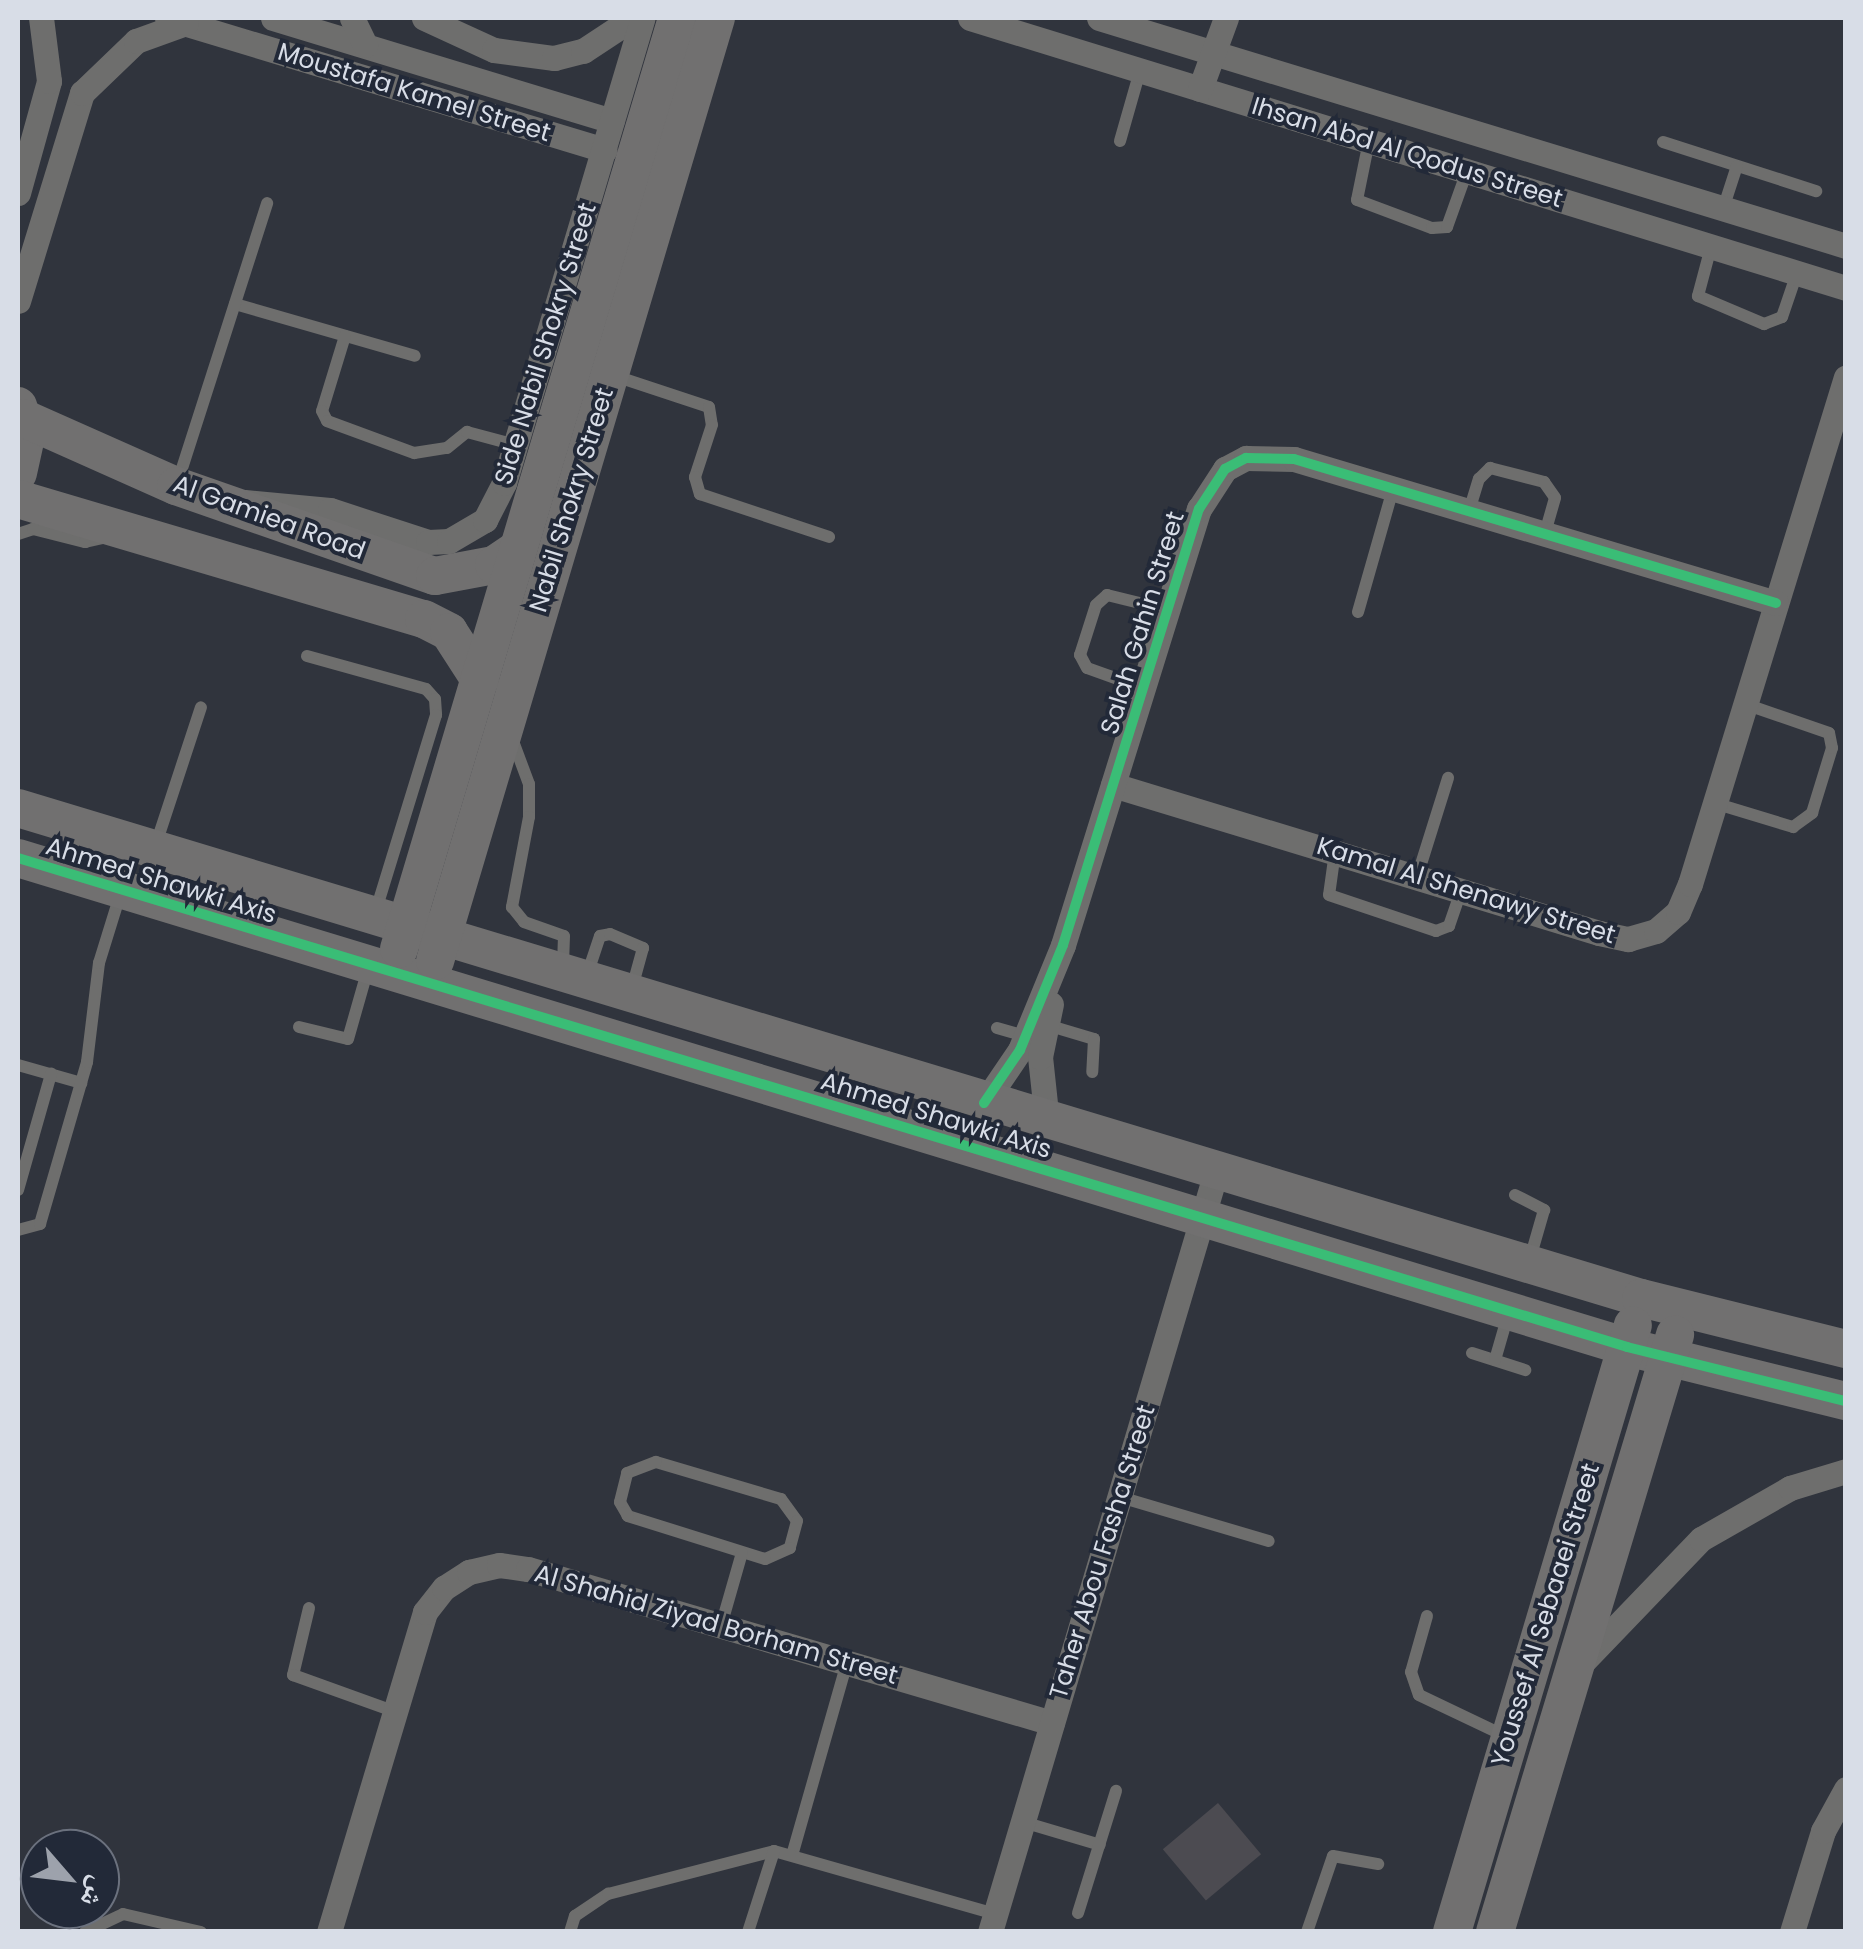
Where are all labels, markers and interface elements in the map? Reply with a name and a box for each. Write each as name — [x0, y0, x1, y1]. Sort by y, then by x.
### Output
street label: Moustafa Kamel Street — [274, 37, 554, 149]
street label: Ihsan Abd Al Qodus Street — [1248, 91, 1566, 215]
street label: Side Nabil Shokry Street — [489, 199, 603, 489]
street label: Nabil Shokry Street — [524, 384, 620, 616]
street label: Al Gamiea Road — [169, 469, 369, 567]
street label: Salah Gahin Street — [1095, 508, 1191, 738]
street label: Kamal Al Shenawy Street — [1313, 831, 1619, 951]
street label: Ahmed Shawki Axis — [42, 832, 280, 930]
street label: Ahmed Shawki Axis — [817, 1067, 1055, 1165]
street label: Taher Abou Fasha Street — [1044, 1401, 1162, 1703]
street label: Youssef Al Sebaaei Street — [1486, 1460, 1606, 1770]
street label: Al Shahid Ziyad Borham Street — [531, 1559, 901, 1691]
north arrow — [20, 1829, 120, 1929]
text: ش — [71, 1870, 119, 1915]

